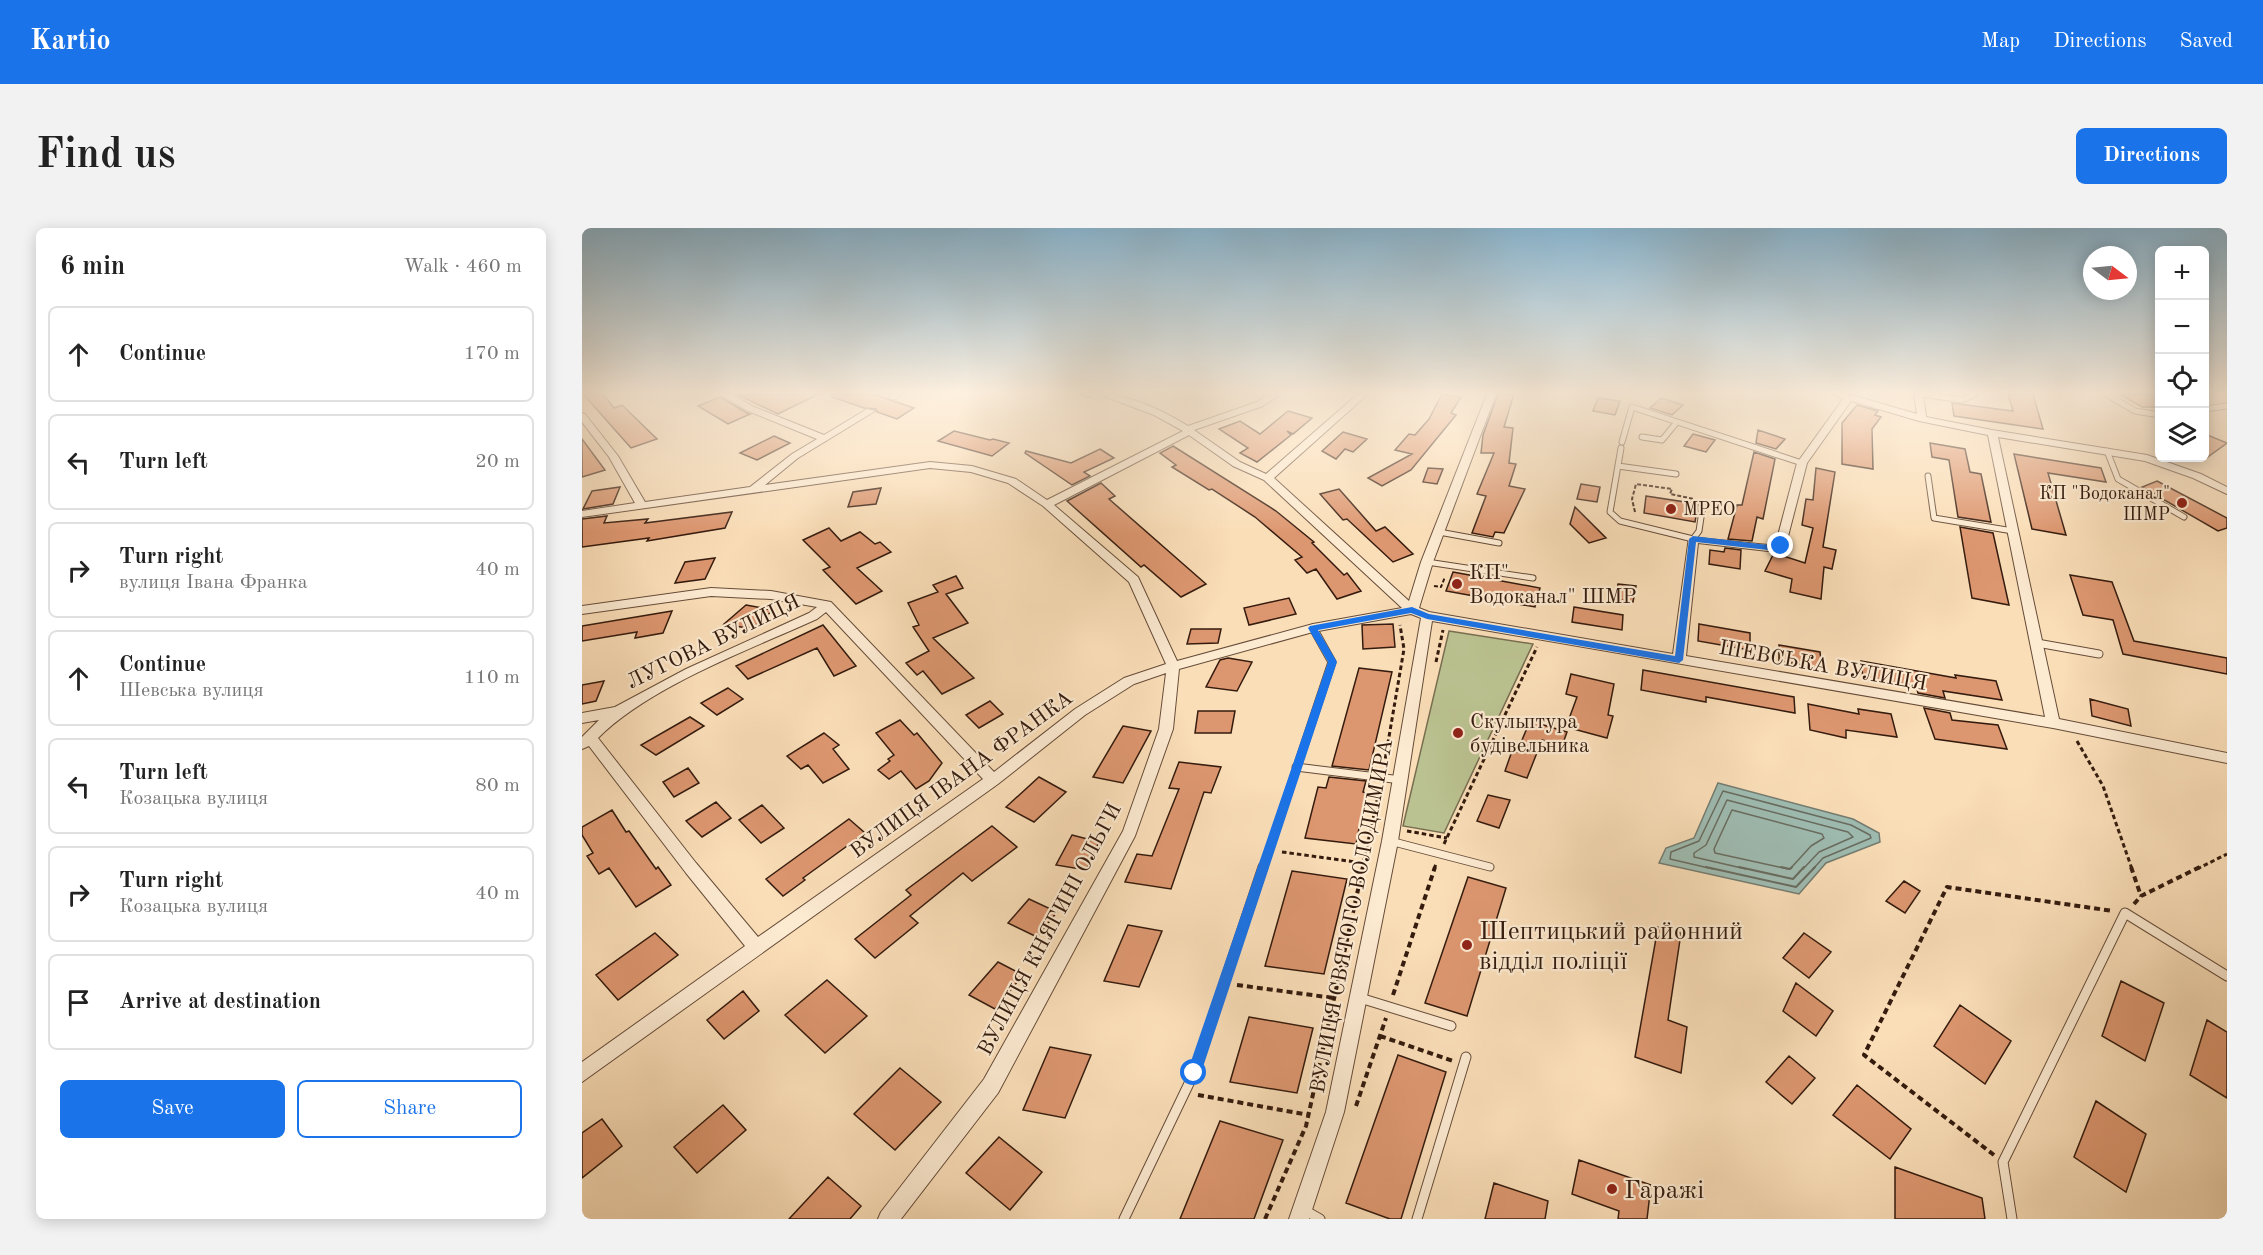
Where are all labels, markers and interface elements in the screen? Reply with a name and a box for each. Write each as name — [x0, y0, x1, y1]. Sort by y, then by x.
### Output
text: Kartio — [30, 28, 111, 56]
text: Map — [1981, 31, 2020, 52]
text: Directions — [2053, 31, 2147, 52]
text: Saved — [2180, 31, 2233, 52]
button: Directions — [2076, 128, 2227, 184]
text: Find us — [36, 135, 175, 177]
north arrow — [2083, 246, 2137, 300]
map controls — [2155, 246, 2209, 462]
button: + — [2155, 246, 2209, 300]
text: 6 min — [60, 254, 125, 280]
text: Walk · 460 m — [403, 257, 522, 277]
button: − — [2155, 300, 2209, 354]
icon: ahead — [62, 338, 95, 371]
text: Continue — [119, 343, 206, 365]
text: 170 m — [464, 344, 520, 364]
button: locate — [2155, 354, 2209, 408]
button: layers — [2155, 408, 2209, 462]
icon: left — [62, 446, 95, 479]
text: Turn left — [119, 451, 208, 473]
text: 20 m — [475, 452, 520, 472]
place label: КП "Водоканал" ШМР — [2039, 485, 2170, 524]
marker: КП "Водоканал" ШМР — [2175, 496, 2189, 510]
place label: МРЕО — [1683, 501, 1735, 519]
marker: МРЕО — [1664, 502, 1678, 516]
route end — [1767, 532, 1793, 558]
text: Turn right — [119, 546, 223, 568]
icon: right — [62, 554, 95, 587]
text: 40 m — [475, 560, 520, 580]
place label: КП" Водоканал" ШМР — [1469, 563, 1637, 608]
text: вулиця Івана Франка — [119, 573, 308, 593]
marker: КП" Водоканал" ШМР — [1450, 577, 1464, 591]
street label: ЛУГОВА ВУЛИЦЯ — [624, 591, 804, 693]
street label: ШЕВСЬКА ВУЛИЦЯ — [1717, 638, 1928, 695]
text: Continue — [119, 654, 206, 676]
icon: ahead — [62, 662, 95, 695]
text: 110 m — [464, 668, 520, 688]
text: Шевська вулиця — [119, 681, 264, 701]
street label: ВУЛИЦЯ ІВАНА ФРАНКА — [847, 688, 1077, 863]
place label: Скульптура будівельника — [1470, 712, 1589, 757]
marker: Скульптура будівельника — [1451, 726, 1465, 740]
street label: ВУЛИЦЯ СВЯТОГО ВОЛОДИМИРА — [1308, 737, 1397, 1095]
text: Turn left — [119, 762, 208, 784]
icon: left — [62, 770, 95, 803]
text: 80 m — [475, 776, 520, 796]
text: Козацька вулиця — [119, 789, 268, 809]
street label: ВУЛИЦЯ КНЯГИНІ ОЛЬГИ — [975, 800, 1126, 1059]
text: Turn right — [119, 870, 223, 892]
icon: right — [62, 878, 95, 911]
text: 40 m — [475, 884, 520, 904]
text: Козацька вулиця — [119, 897, 268, 917]
place label: Шептицький районний відділ поліції — [1479, 919, 1743, 975]
marker: Шептицький районний відділ поліції — [1460, 938, 1474, 952]
icon: arrive — [62, 986, 95, 1019]
text: Arrive at destination — [119, 991, 321, 1013]
route start — [1180, 1059, 1206, 1085]
button: Save — [60, 1080, 285, 1138]
button: Share — [297, 1080, 522, 1138]
place label: Гаражі — [1624, 1178, 1704, 1204]
marker: Гаражі — [1605, 1182, 1619, 1196]

